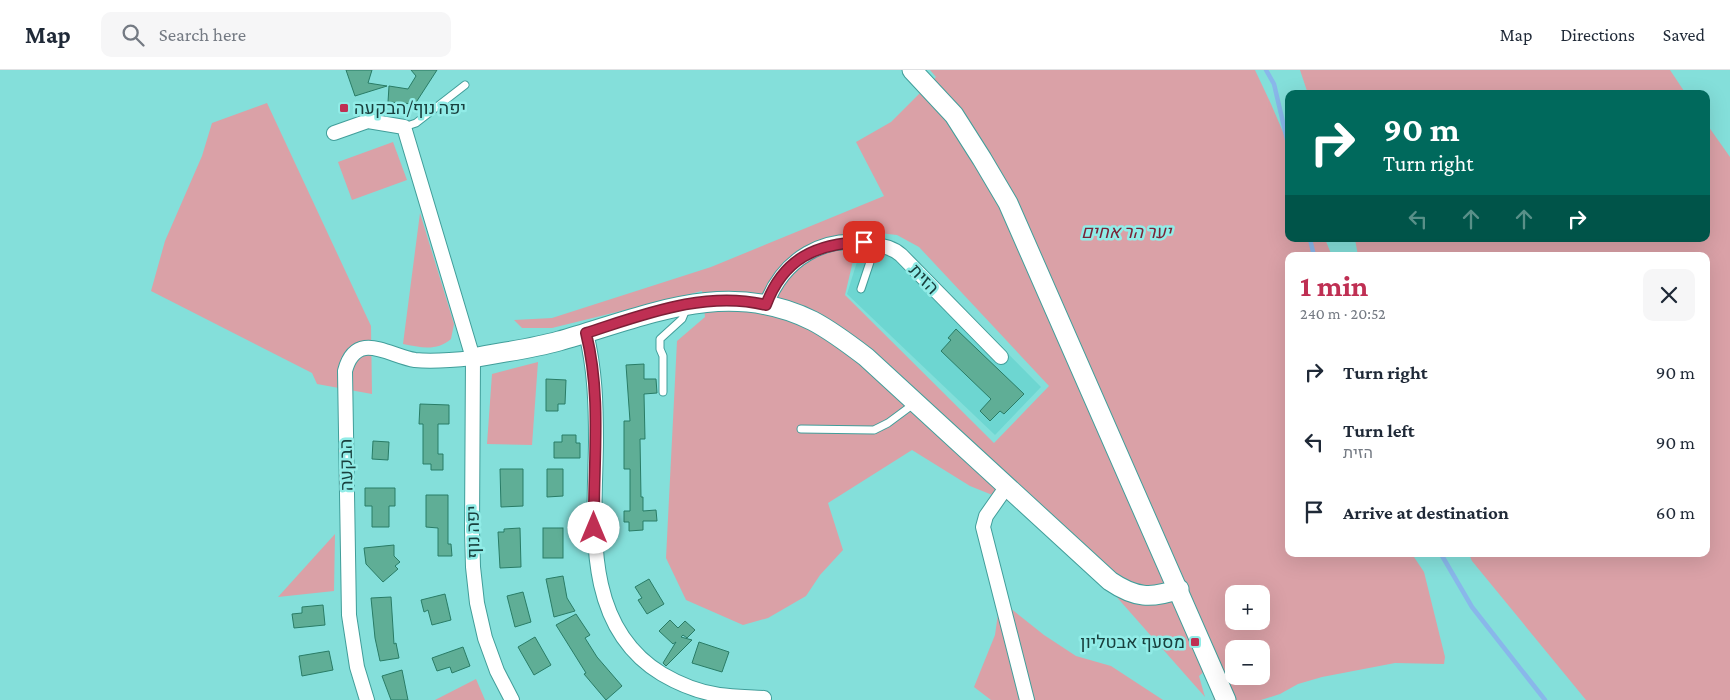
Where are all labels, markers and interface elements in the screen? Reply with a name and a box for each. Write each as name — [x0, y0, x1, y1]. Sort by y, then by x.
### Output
search box — [101, 12, 451, 57]
text: Map — [25, 21, 71, 48]
icon: search — [119, 21, 147, 49]
text: Search here — [159, 24, 246, 45]
text: Map — [1500, 25, 1532, 45]
text: Directions — [1560, 25, 1635, 45]
text: Saved — [1663, 25, 1705, 45]
place label: יפה נוף/הבקעה — [354, 98, 466, 118]
marker: יפה נוף/הבקעה — [338, 102, 350, 114]
icon: right — [1300, 110, 1365, 175]
text: 90 m — [1383, 110, 1460, 149]
text: Turn right — [1383, 151, 1474, 176]
icon: left — [1404, 205, 1432, 233]
icon: ahead — [1457, 205, 1485, 233]
icon: ahead — [1510, 205, 1538, 233]
icon: right — [1563, 205, 1591, 233]
pin — [843, 221, 885, 263]
park label: יער הר אחים — [1081, 222, 1173, 242]
icon: arrive — [850, 228, 878, 256]
street label: הזית — [905, 260, 943, 298]
text: 1 min — [1300, 269, 1368, 302]
button: close — [1643, 269, 1695, 321]
text: 240 m · 20:52 — [1300, 305, 1386, 322]
icon: right — [1300, 358, 1328, 386]
text: Turn right — [1343, 362, 1428, 383]
text: 90 m — [1656, 362, 1695, 383]
text: Turn left — [1343, 420, 1415, 441]
icon: left — [1300, 428, 1328, 456]
text: 90 m — [1656, 432, 1695, 453]
street label: הבקעה — [336, 439, 356, 491]
text: הזית — [1343, 444, 1373, 461]
icon: arrive — [1300, 498, 1328, 526]
position arrow — [567, 501, 619, 553]
text: Arrive at destination — [1343, 502, 1509, 523]
text: 60 m — [1656, 502, 1695, 523]
street label: יפה נוף — [463, 505, 483, 559]
map controls — [1225, 585, 1270, 685]
button: + — [1225, 585, 1270, 630]
place label: מסעף אבטליון — [1080, 632, 1185, 652]
marker: מסעף אבטליון — [1189, 636, 1201, 648]
button: − — [1225, 640, 1270, 685]

